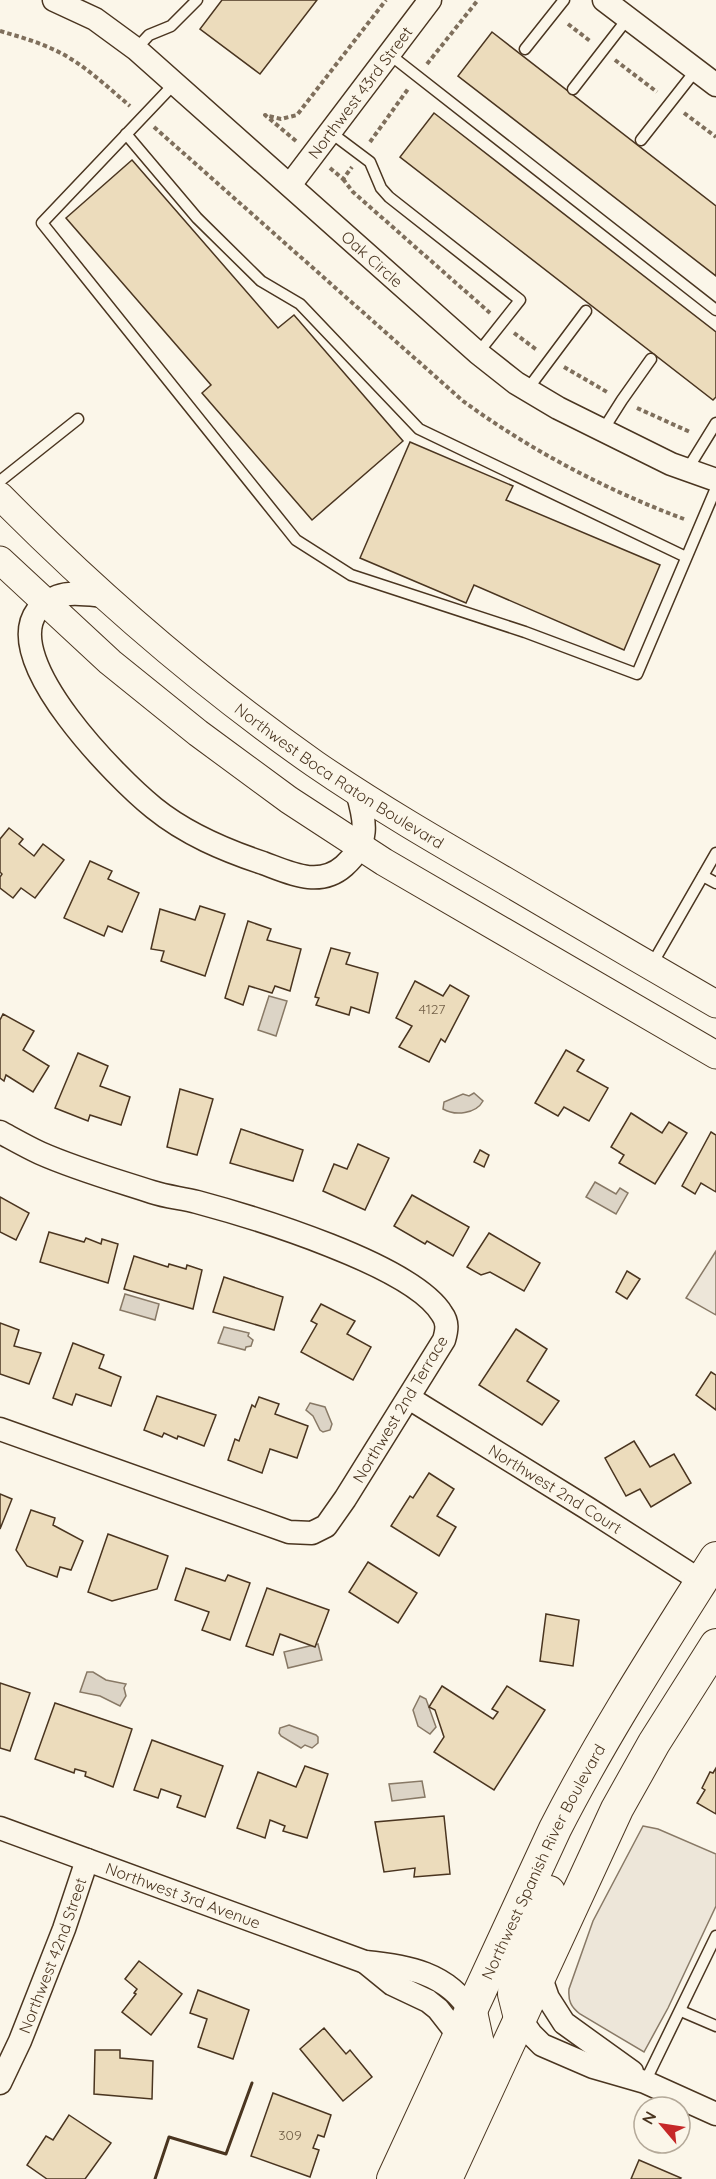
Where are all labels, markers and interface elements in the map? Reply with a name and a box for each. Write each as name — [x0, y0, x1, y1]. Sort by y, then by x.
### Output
street label: Northwest 43rd Street — [303, 22, 417, 163]
street label: Oak Circle — [337, 226, 407, 291]
street label: Northwest Boca Raton Boulevard — [231, 699, 448, 853]
house number: 4127 — [418, 1000, 446, 1018]
street label: Northwest 2nd Terrace — [348, 1332, 452, 1486]
street label: Northwest 2nd Court — [485, 1440, 626, 1538]
street label: Northwest Spanish River Boulevard — [477, 1740, 609, 1983]
street label: Northwest 3rd Avenue — [103, 1858, 263, 1933]
street label: Northwest 42nd Street — [14, 1875, 90, 2036]
north arrow — [632, 2095, 692, 2155]
text: N — [637, 2108, 660, 2128]
house number: 309 — [278, 2126, 302, 2144]

